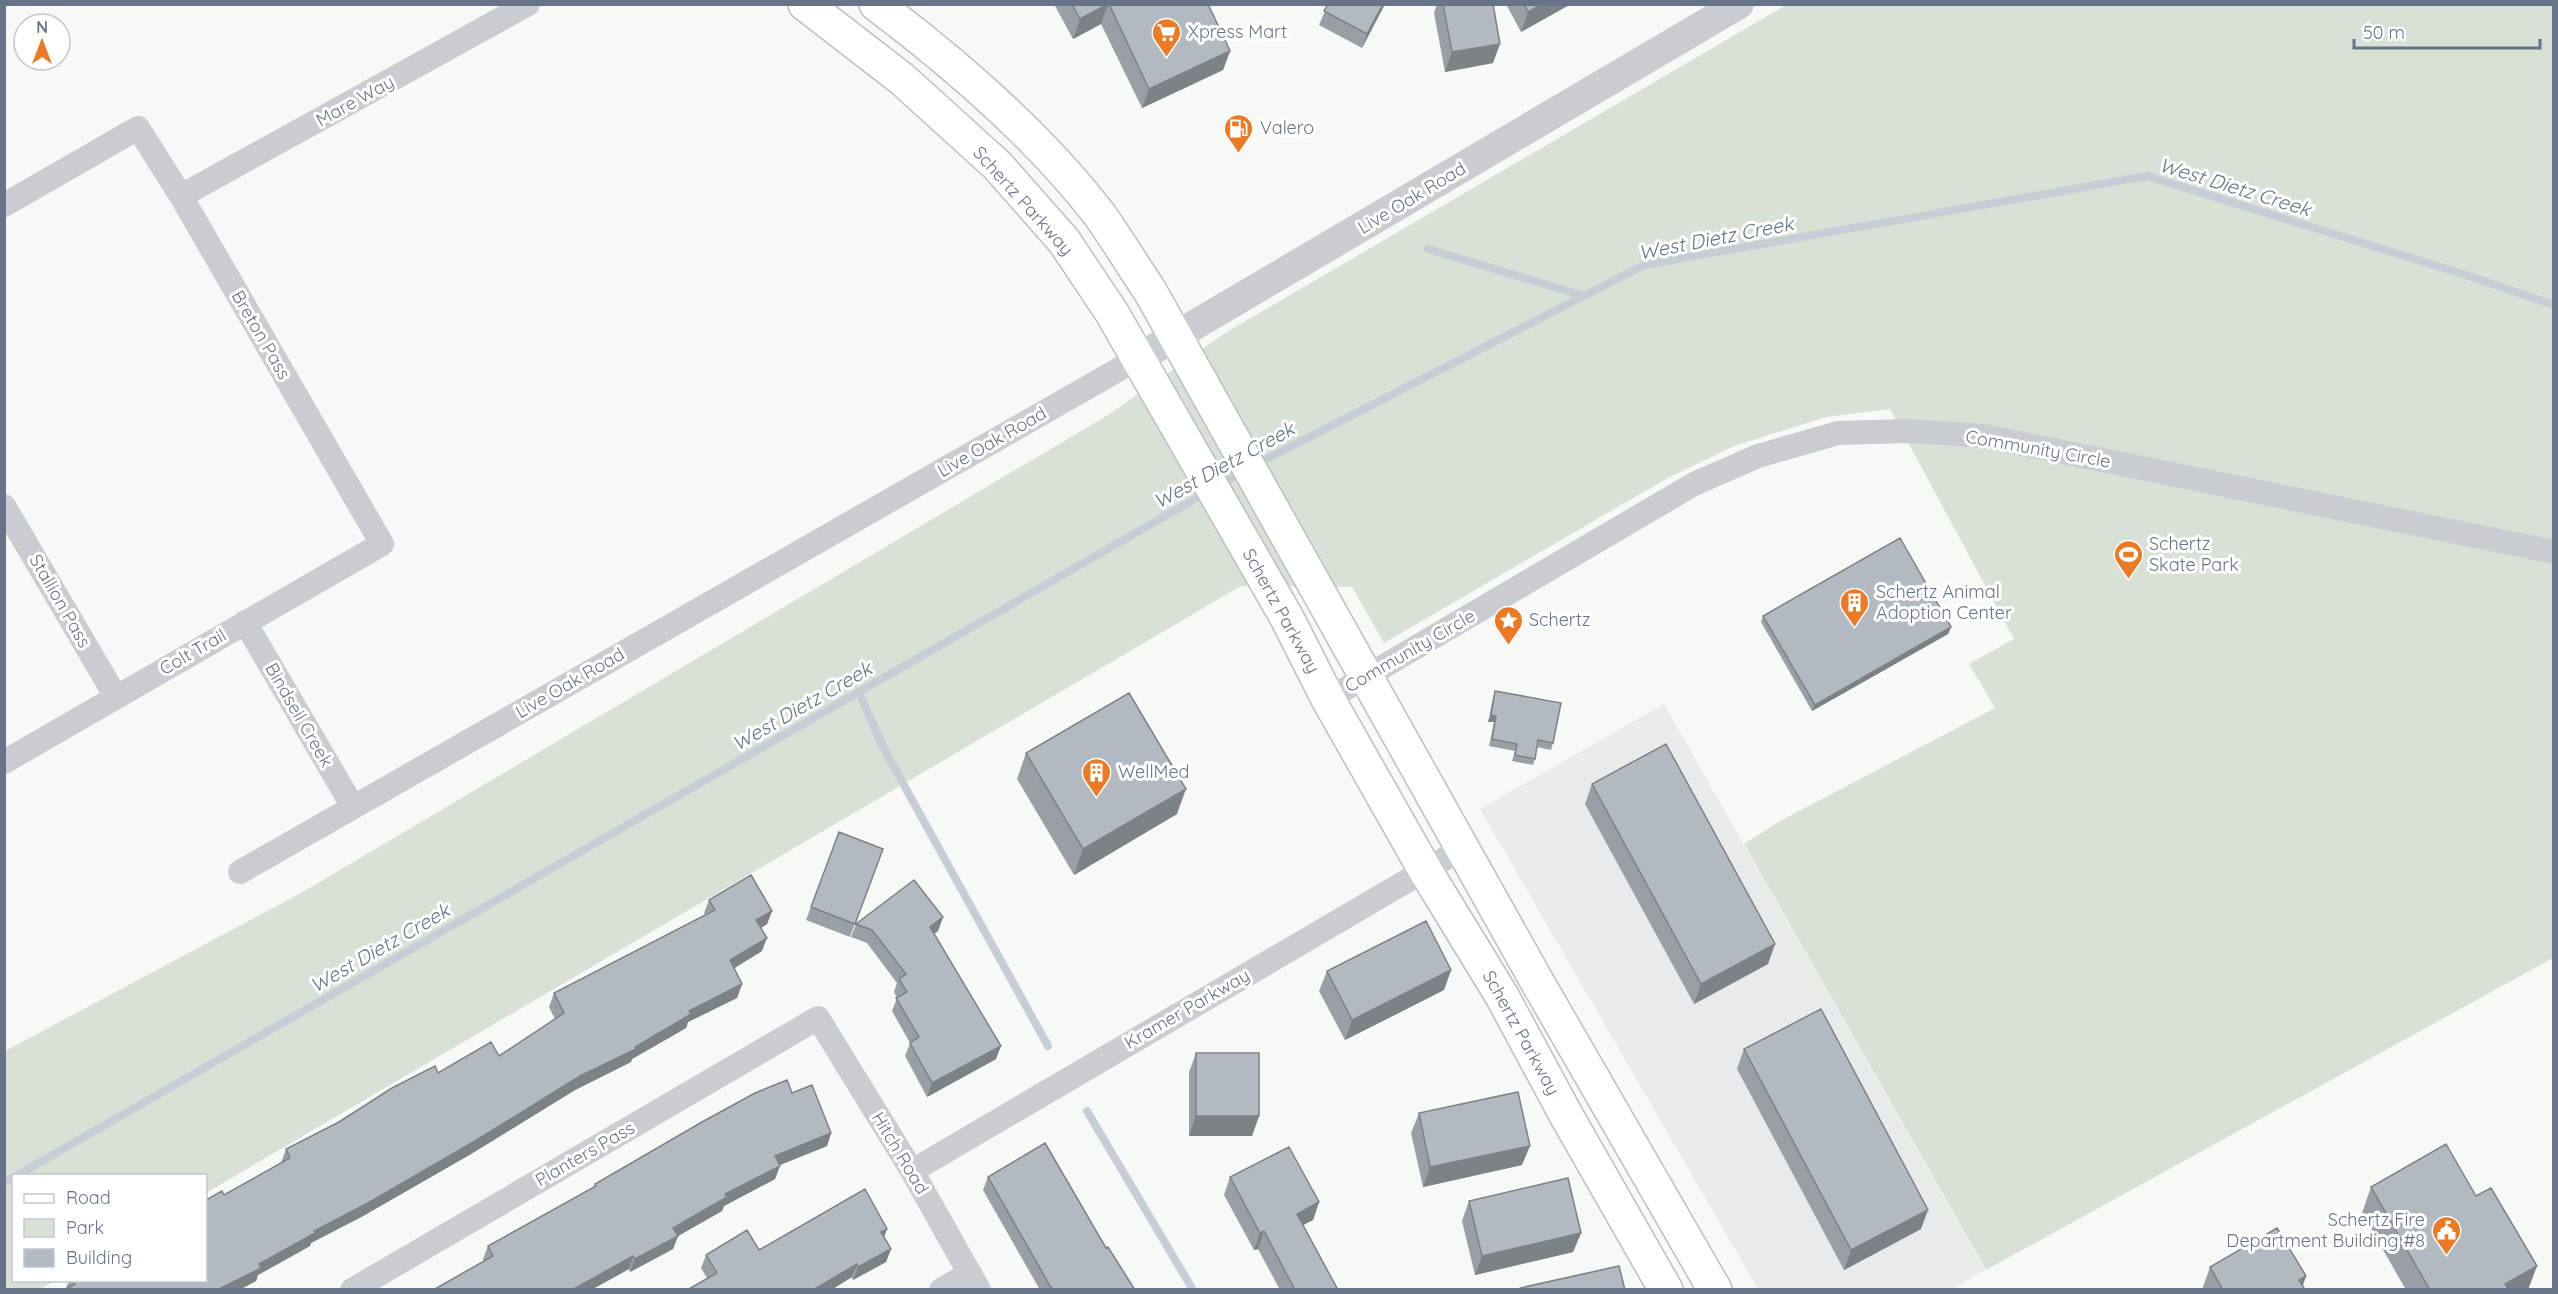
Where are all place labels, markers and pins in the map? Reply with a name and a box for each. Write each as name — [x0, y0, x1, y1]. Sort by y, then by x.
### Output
supermarket icon: Xpress Mart — [1151, 16, 1183, 58]
place label: Xpress Mart — [1188, 20, 1287, 43]
fuel station icon: Valero — [1223, 112, 1255, 154]
place label: Valero — [1260, 116, 1314, 139]
place label: Schertz Skate Park — [2149, 532, 2239, 576]
sports icon: Schertz Skate Park — [2112, 538, 2144, 580]
place label: Schertz Animal Adoption Center — [1876, 580, 2012, 624]
building icon: Schertz Animal Adoption Center — [1839, 586, 1871, 628]
place icon: Schertz — [1492, 604, 1524, 646]
place label: Schertz — [1529, 608, 1591, 631]
building icon: WellMed — [1081, 756, 1113, 798]
place label: WellMed — [1118, 760, 1190, 783]
place label: Schertz Fire Department Building #8 — [2226, 1208, 2425, 1252]
public building icon: Schertz Fire Department Building #8 — [2430, 1214, 2462, 1256]

